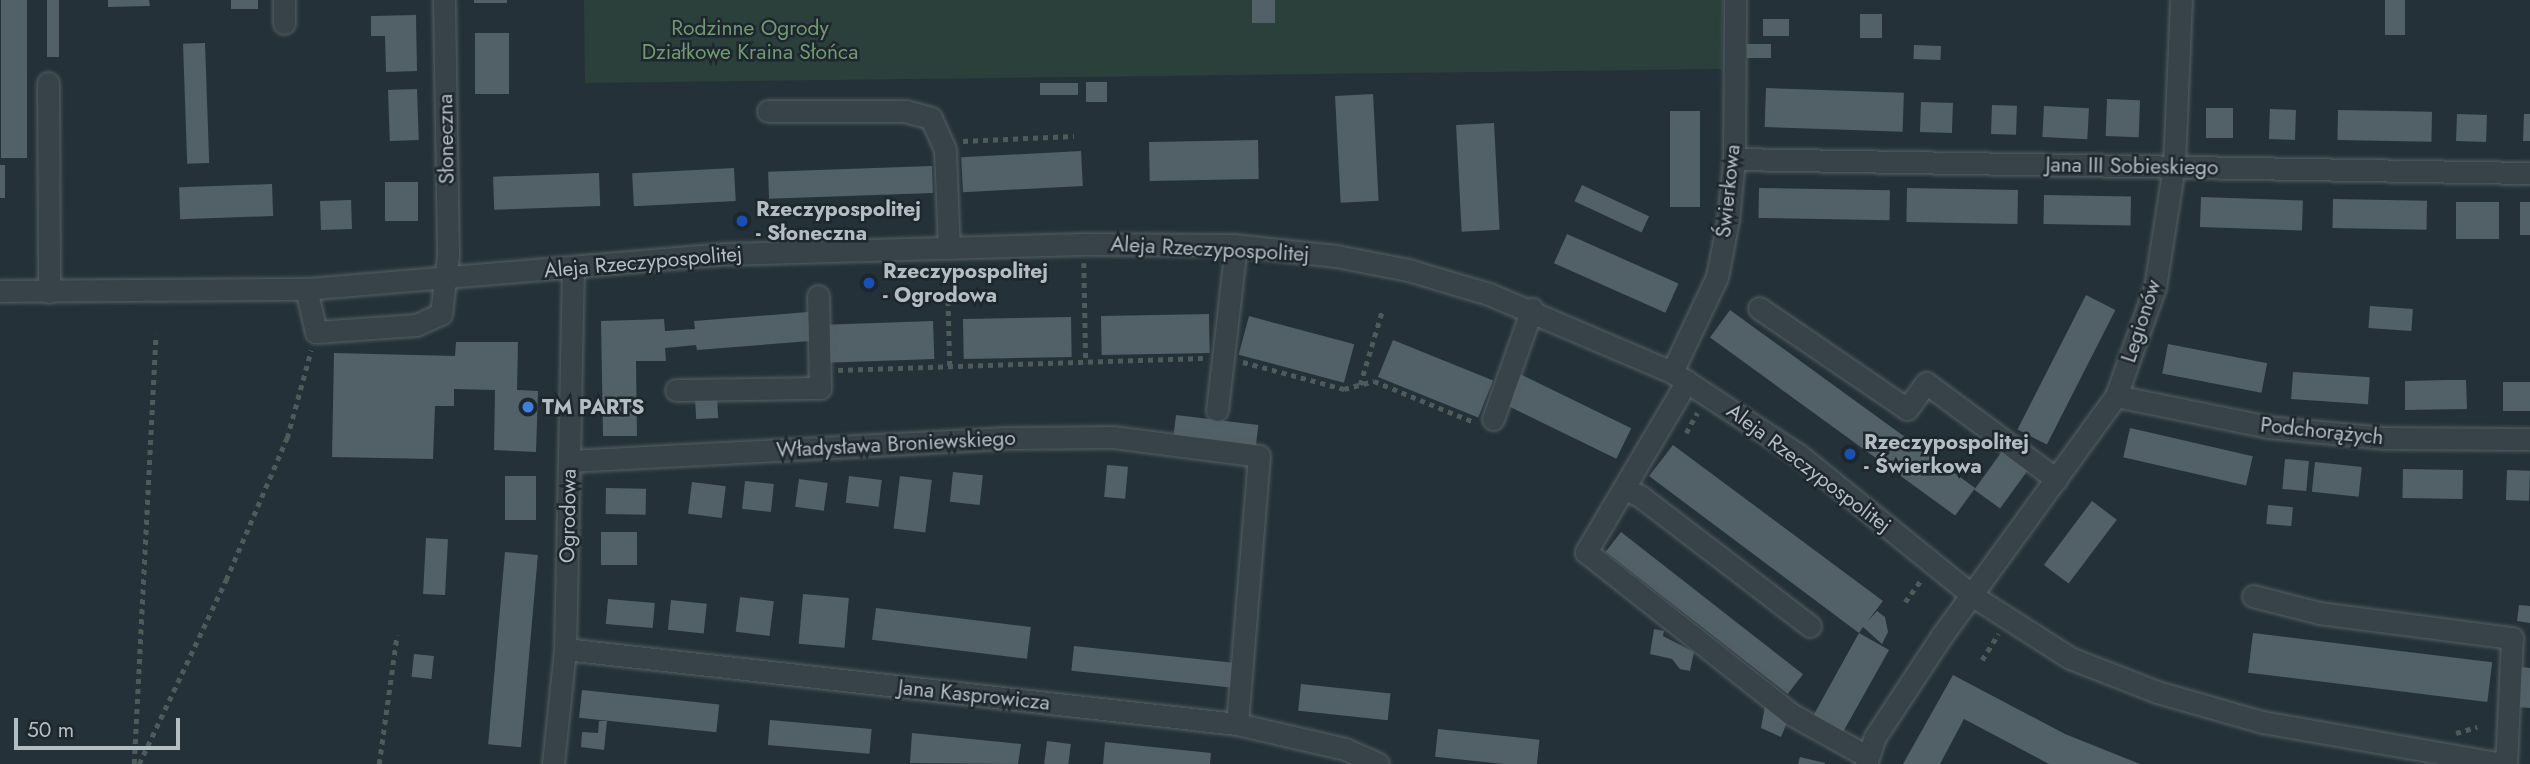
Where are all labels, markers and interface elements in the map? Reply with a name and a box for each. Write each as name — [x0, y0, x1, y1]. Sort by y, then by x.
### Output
park label: Rodzinne Ogrody Działkowe Kraina Słońca — [642, 15, 858, 65]
street label: Słoneczna — [433, 94, 459, 184]
street label: Świerkowa — [1711, 143, 1745, 239]
street label: Jana III Sobieskiego — [2045, 152, 2219, 180]
place label: Rzeczypospolitej - Słoneczna — [756, 196, 921, 246]
marker: Rzeczypospolitej - Słoneczna — [734, 213, 750, 229]
street label: Aleja Rzeczypospolitej — [1110, 231, 1310, 267]
street label: Aleja Rzeczypospolitej — [543, 241, 743, 283]
place label: Rzeczypospolitej - Ogrodowa — [883, 258, 1048, 308]
marker: Rzeczypospolitej - Ogrodowa — [861, 275, 877, 291]
street label: Legionów — [2116, 276, 2166, 366]
place label: TM PARTS — [542, 394, 644, 420]
street label: Aleja Rzeczypospolitej — [1722, 398, 1896, 538]
marker: TM PARTS — [520, 399, 536, 415]
street label: Podchorążych — [2259, 412, 2385, 450]
street label: Władysława Broniewskiego — [776, 425, 1016, 463]
place label: Rzeczypospolitej - Świerkowa — [1864, 429, 2029, 479]
marker: Rzeczypospolitej - Świerkowa — [1842, 446, 1858, 462]
street label: Ogrodowa — [555, 469, 581, 563]
street label: Jana Kasprowicza — [897, 674, 1051, 716]
scale bar — [18, 704, 184, 748]
text: 50 m — [27, 715, 74, 745]

